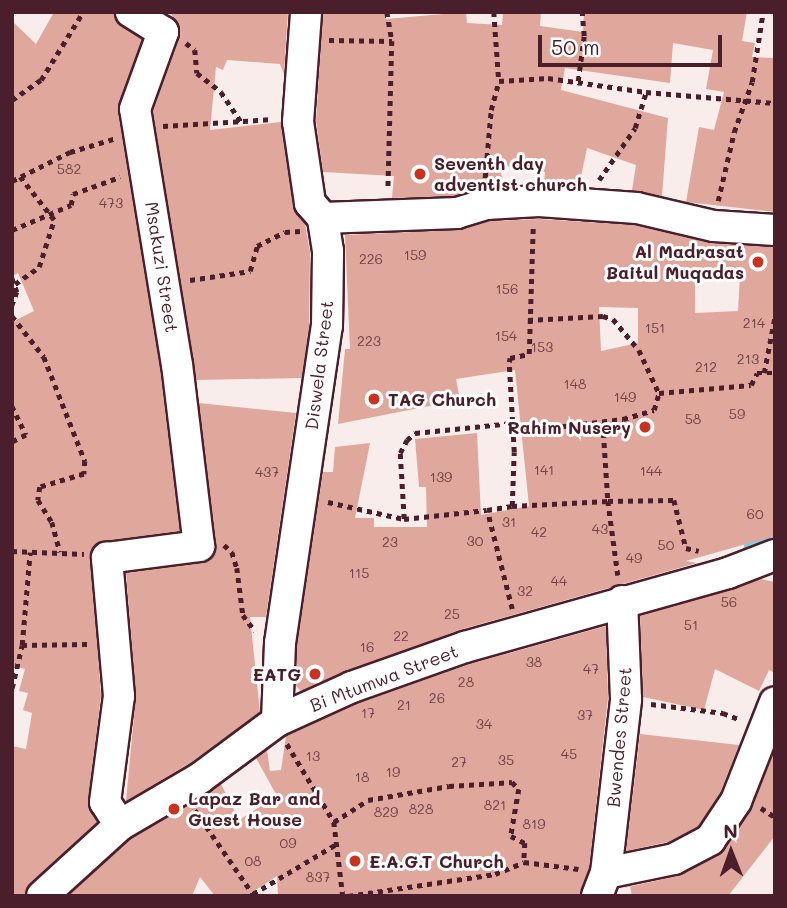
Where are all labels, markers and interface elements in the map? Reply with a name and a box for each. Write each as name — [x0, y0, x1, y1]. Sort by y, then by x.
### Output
scale bar — [542, 21, 726, 65]
text: 50 m — [551, 33, 600, 60]
place label: Seventh day adventist church — [434, 153, 587, 196]
house number: 582 — [57, 161, 81, 177]
marker: Seventh day adventist church — [412, 166, 428, 182]
house number: 473 — [99, 195, 123, 211]
street label: Msakuzi Street — [141, 200, 183, 334]
place label: Al Madrasat Baitul Muqadas — [606, 241, 744, 284]
house number: 159 — [404, 247, 426, 263]
house number: 226 — [359, 251, 383, 267]
marker: Al Madrasat Baitul Muqadas — [750, 254, 766, 270]
house number: 156 — [496, 281, 518, 297]
street label: Diswela Street — [300, 299, 338, 431]
house number: 214 — [743, 315, 765, 331]
house number: 151 — [645, 320, 665, 336]
house number: 154 — [495, 328, 517, 344]
house number: 223 — [357, 333, 381, 349]
house number: 153 — [531, 339, 553, 355]
house number: 213 — [737, 351, 759, 367]
house number: 212 — [695, 359, 717, 375]
house number: 148 — [564, 376, 586, 392]
place label: TAG Church — [388, 388, 496, 410]
house number: 149 — [614, 389, 636, 405]
marker: TAG Church — [366, 391, 382, 407]
house number: 59 — [729, 406, 745, 422]
house number: 58 — [685, 411, 701, 427]
place label: Rahim Nusery — [507, 416, 631, 438]
marker: Rahim Nusery — [637, 419, 653, 435]
house number: 141 — [534, 462, 554, 478]
house number: 144 — [640, 463, 662, 479]
house number: 437 — [255, 464, 279, 480]
house number: 139 — [430, 469, 452, 485]
house number: 60 — [746, 506, 764, 522]
house number: 31 — [502, 514, 516, 530]
house number: 43 — [592, 521, 608, 537]
house number: 42 — [531, 524, 547, 540]
house number: 30 — [467, 533, 483, 549]
house number: 23 — [382, 534, 398, 550]
house number: 50 — [658, 537, 674, 553]
house number: 49 — [626, 550, 642, 566]
house number: 115 — [349, 565, 369, 581]
house number: 44 — [551, 573, 567, 589]
house number: 32 — [517, 583, 533, 599]
house number: 56 — [721, 594, 737, 610]
house number: 25 — [444, 606, 460, 622]
house number: 51 — [684, 617, 698, 633]
house number: 22 — [393, 628, 409, 644]
house number: 16 — [360, 639, 374, 655]
street label: Bi Mtumwa Street — [307, 640, 461, 716]
house number: 38 — [526, 654, 542, 670]
house number: 47 — [583, 661, 599, 677]
place label: EATG — [252, 663, 301, 685]
marker: EATG — [307, 666, 323, 682]
street label: Bwendes Street — [602, 666, 636, 808]
house number: 28 — [458, 674, 474, 690]
house number: 26 — [429, 690, 445, 706]
house number: 21 — [397, 697, 411, 713]
house number: 17 — [361, 705, 375, 721]
house number: 37 — [577, 707, 593, 723]
house number: 34 — [476, 716, 492, 732]
house number: 45 — [561, 746, 577, 762]
house number: 13 — [306, 748, 320, 764]
house number: 35 — [498, 752, 514, 768]
house number: 27 — [451, 754, 467, 770]
house number: 19 — [386, 764, 400, 780]
house number: 18 — [355, 769, 369, 785]
place label: Lapaz Bar and Guest House — [188, 788, 320, 830]
house number: 821 — [484, 797, 506, 813]
marker: Lapaz Bar and Guest House — [166, 801, 182, 817]
house number: 828 — [409, 801, 433, 817]
house number: 829 — [374, 804, 398, 820]
house number: 819 — [522, 816, 546, 832]
north arrow — [696, 817, 766, 887]
text: N — [723, 818, 738, 843]
house number: 09 — [280, 835, 296, 851]
place label: E.A.G.T Church — [369, 850, 504, 872]
house number: 08 — [244, 853, 262, 869]
marker: E.A.G.T Church — [347, 853, 363, 869]
house number: 837 — [306, 869, 330, 885]

